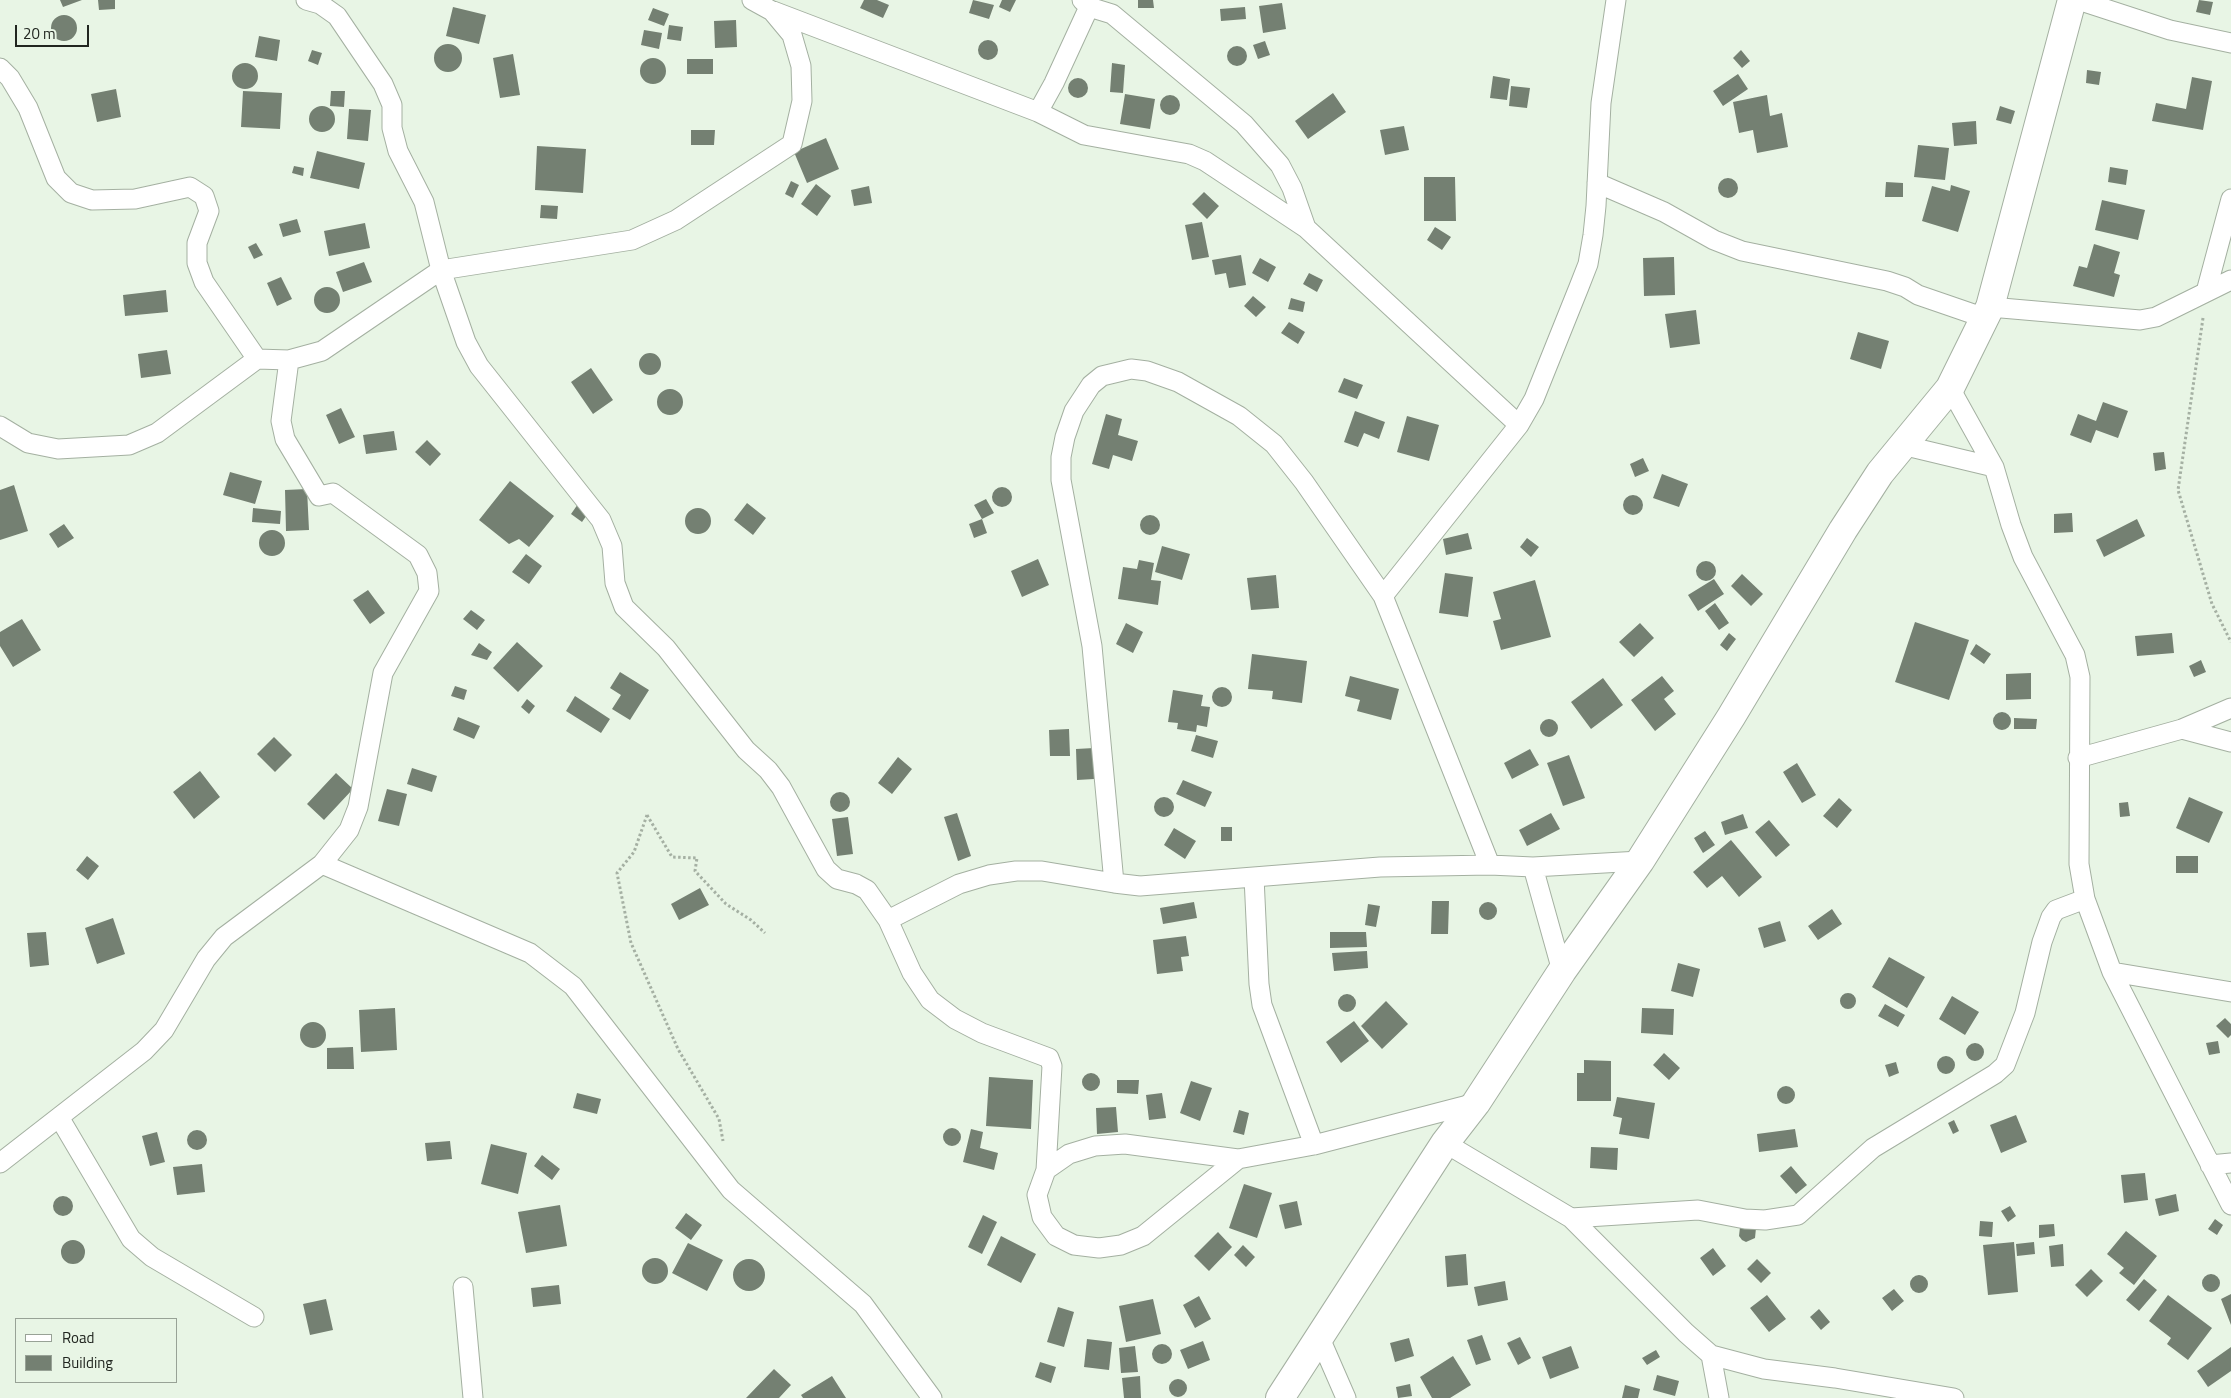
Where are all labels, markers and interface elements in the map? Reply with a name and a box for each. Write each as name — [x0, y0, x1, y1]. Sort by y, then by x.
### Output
scale bar — [18, 15, 91, 47]
text: 20 m — [23, 22, 56, 45]
legend — [15, 1318, 178, 1383]
text: Road — [62, 1326, 94, 1349]
text: Building — [62, 1351, 113, 1374]

